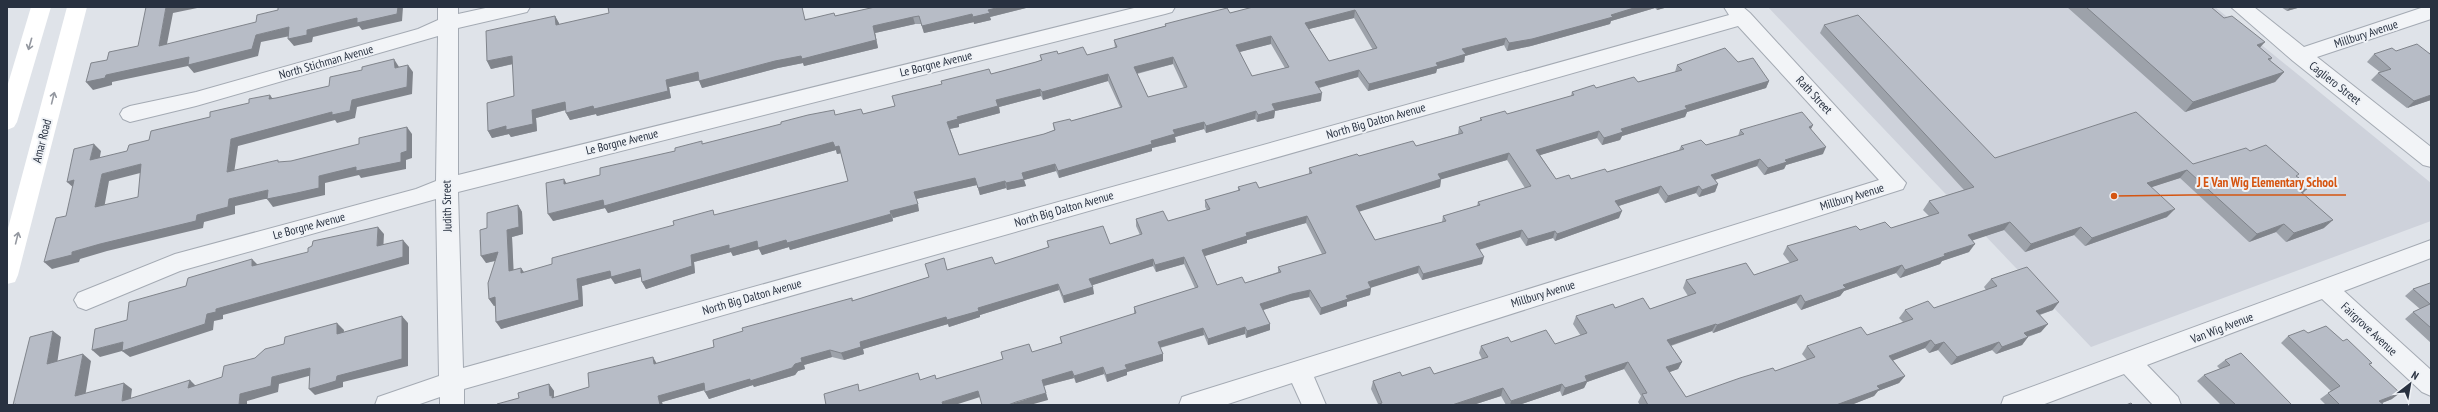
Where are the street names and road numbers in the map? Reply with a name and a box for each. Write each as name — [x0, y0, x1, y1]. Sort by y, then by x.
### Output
street label: Millbury Avenue — [2332, 16, 2400, 51]
street label: North Stichman Avenue — [277, 41, 375, 82]
street label: Le Borgne Avenue — [898, 47, 974, 80]
street label: Cagliero Street — [2306, 58, 2365, 108]
street label: Rath Street — [1793, 73, 1836, 117]
street label: North Big Dalton Avenue — [1325, 99, 1427, 142]
street label: Amar Road — [29, 117, 54, 164]
street label: Le Borgne Avenue — [584, 125, 660, 158]
street label: Judith Street — [439, 179, 454, 233]
street label: Millbury Avenue — [1818, 180, 1886, 213]
street label: North Big Dalton Avenue — [1013, 187, 1115, 230]
street label: Le Borgne Avenue — [271, 209, 347, 242]
street label: North Big Dalton Avenue — [701, 275, 803, 318]
street label: Millbury Avenue — [1509, 277, 1577, 310]
street label: Fairgrove Avenue — [2338, 299, 2401, 358]
street label: Van Wig Avenue — [2187, 309, 2255, 347]

